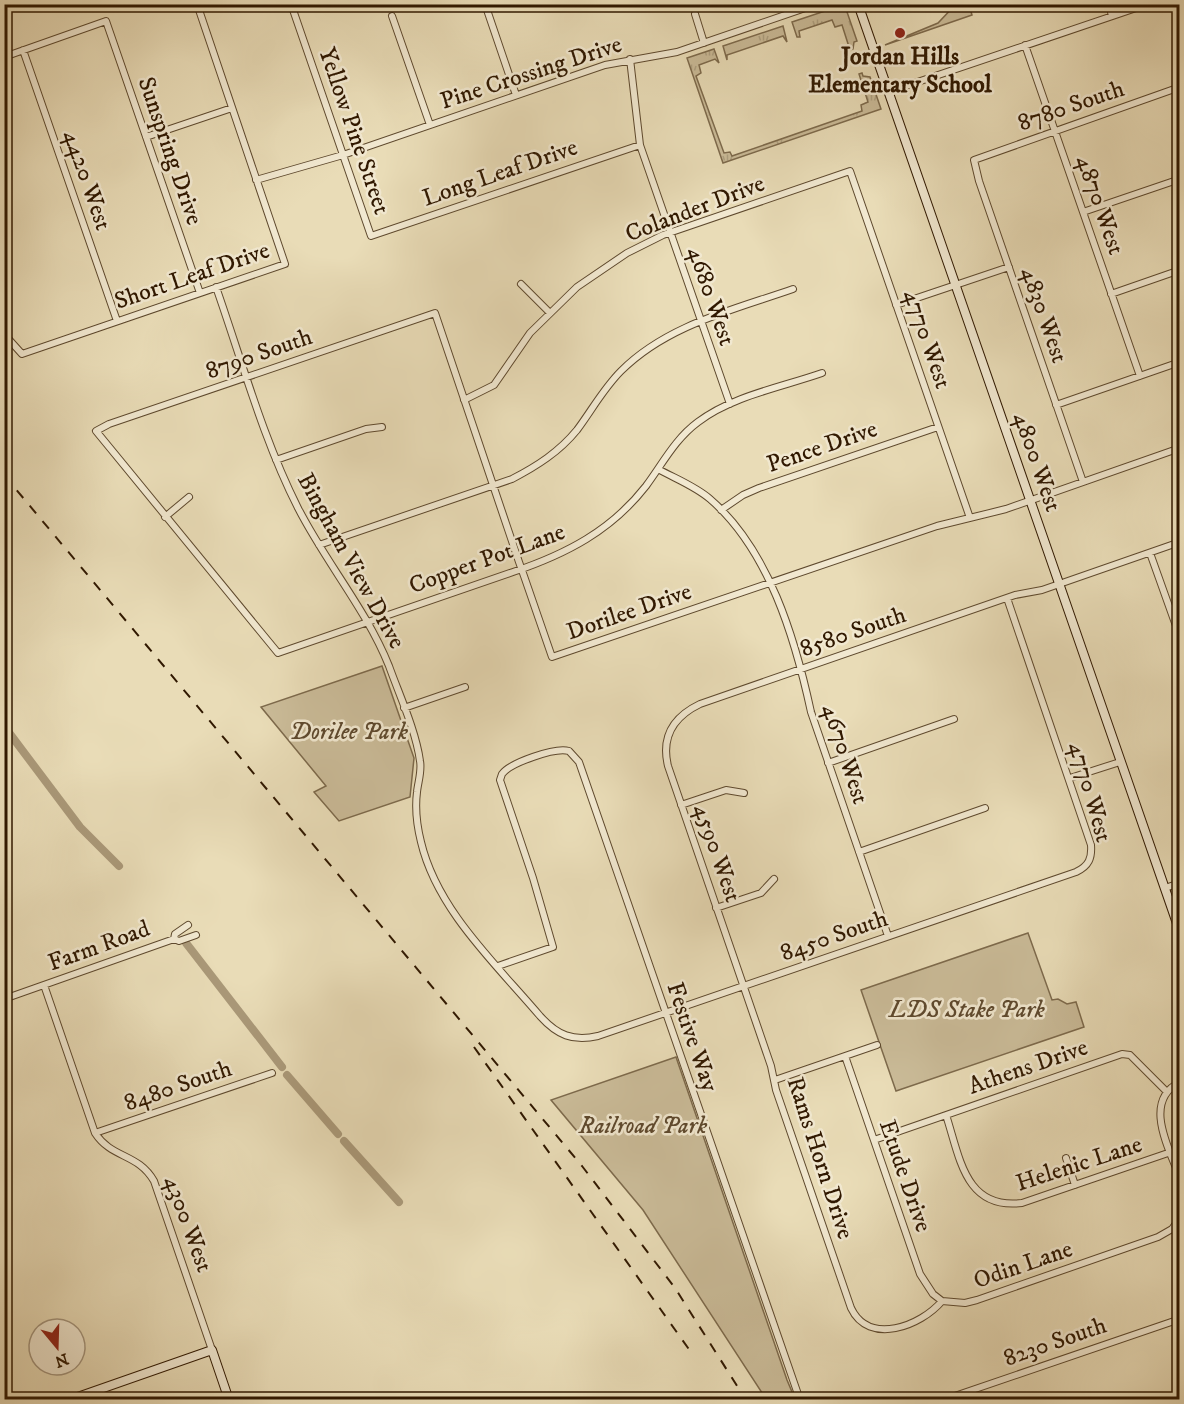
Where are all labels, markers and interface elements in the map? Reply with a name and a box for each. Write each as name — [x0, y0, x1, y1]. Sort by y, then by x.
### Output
marker: Jordan Hills Elementary School — [893, 26, 907, 40]
street label: Pine Crossing Drive — [436, 29, 626, 116]
place label: Jordan Hills Elementary School — [808, 42, 993, 100]
street label: Yellow Pine Street — [311, 44, 397, 219]
street label: Sunspring Drive — [131, 73, 209, 229]
street label: 8780 South — [1014, 74, 1129, 138]
street label: 4420 West — [56, 126, 118, 234]
street label: Long Leaf Drive — [419, 132, 582, 214]
street label: 4870 West — [1069, 151, 1131, 259]
street label: Colander Drive — [621, 169, 769, 249]
street label: Short Leaf Drive — [110, 235, 274, 317]
street label: 4680 West — [680, 242, 742, 350]
street label: 4830 West — [1014, 263, 1074, 367]
street label: 4770 West — [896, 285, 958, 393]
street label: 8790 South — [202, 322, 317, 386]
street label: 4800 West — [1006, 408, 1068, 516]
street label: Pence Drive — [763, 414, 881, 480]
street label: Bingham View Drive — [290, 468, 412, 654]
street label: Copper Pot Lane — [405, 517, 569, 601]
street label: Dorilee Drive — [563, 577, 695, 647]
street label: 8580 South — [796, 600, 910, 664]
street label: 4670 West — [815, 700, 875, 808]
park label: Dorilee Park — [290, 717, 408, 747]
street label: 4770 West — [1061, 738, 1119, 846]
street label: 4590 West — [686, 800, 748, 906]
street label: 8450 South — [776, 903, 892, 968]
street label: Farm Road — [44, 914, 154, 978]
street label: Festive Way — [659, 978, 725, 1096]
park label: LDS Stake Park — [887, 995, 1045, 1025]
street label: Athens Drive — [964, 1033, 1092, 1101]
street label: 8480 South — [120, 1053, 236, 1118]
street label: Rams Horn Drive — [780, 1073, 860, 1243]
park label: Railroad Park — [578, 1111, 707, 1141]
street label: Etude Drive — [872, 1116, 938, 1236]
street label: Helenic Lane — [1012, 1129, 1146, 1198]
street label: 4300 West — [157, 1172, 219, 1277]
street label: Odin Lane — [970, 1234, 1077, 1296]
street label: 8230 South — [1000, 1310, 1111, 1374]
north arrow — [27, 1317, 87, 1377]
text: N — [52, 1349, 71, 1372]

